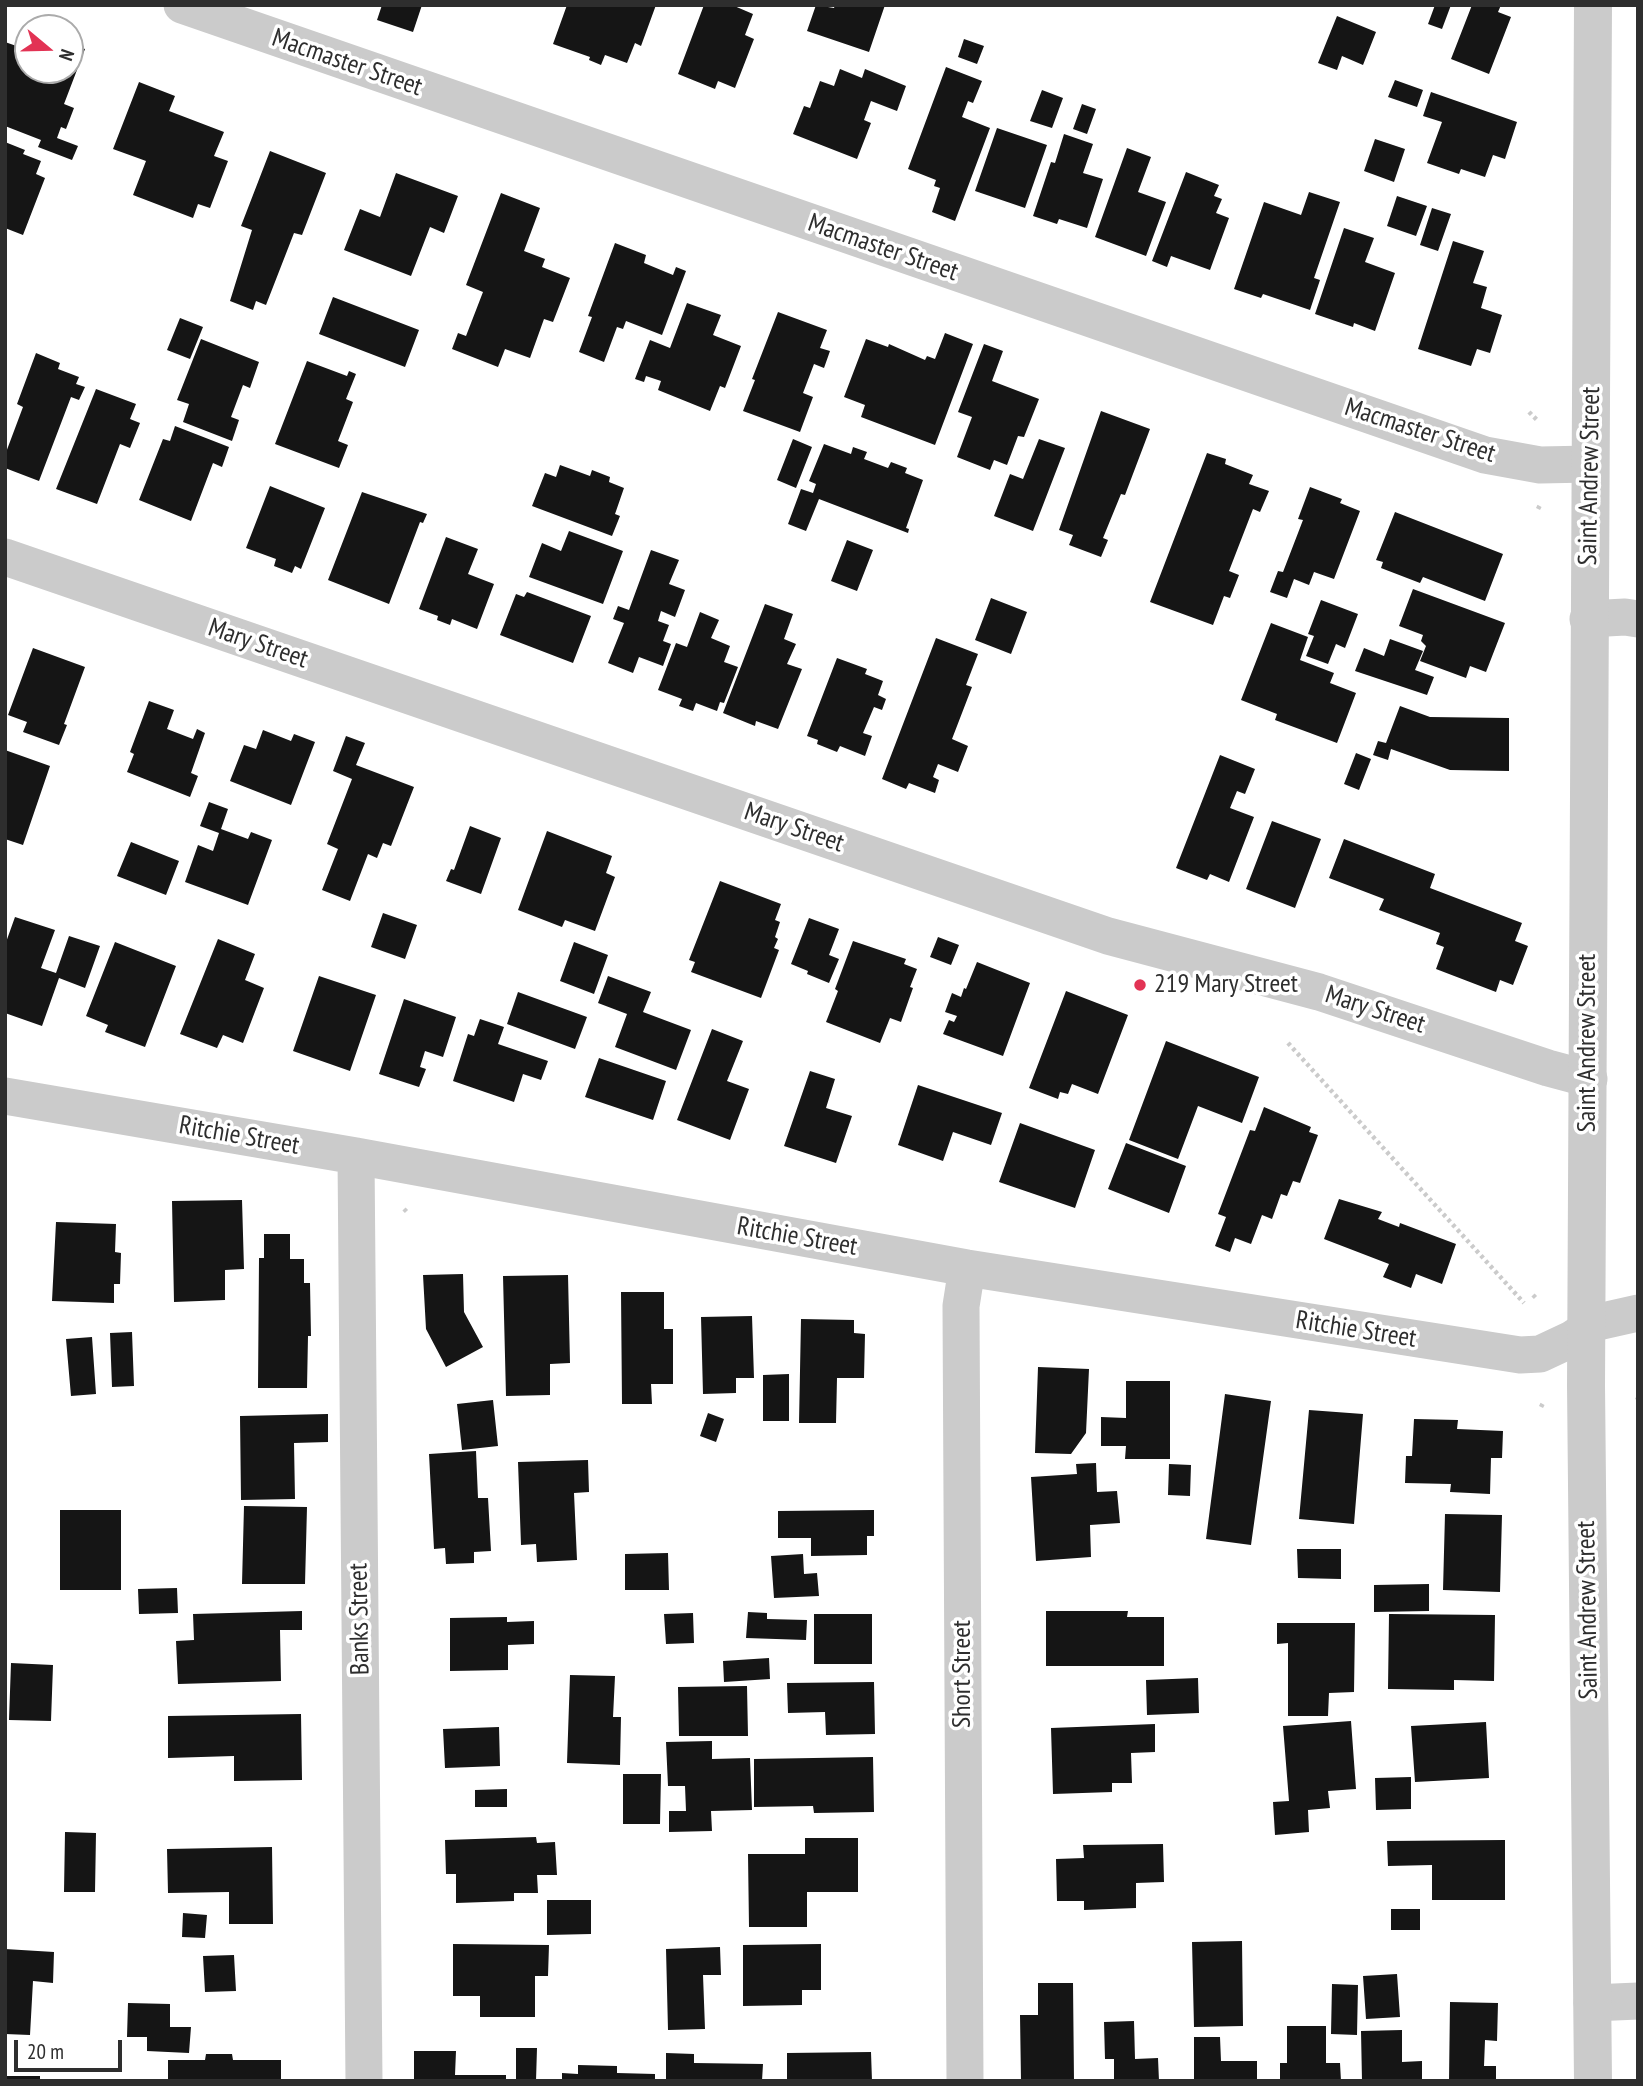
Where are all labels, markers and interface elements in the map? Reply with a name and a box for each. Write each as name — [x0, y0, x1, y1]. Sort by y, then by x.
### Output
north arrow — [14, 14, 84, 84]
street label: Macmaster Street — [268, 23, 426, 103]
text: N — [54, 46, 80, 64]
street label: Macmaster Street — [804, 208, 962, 288]
street label: Saint Andrew Street — [1573, 386, 1607, 566]
street label: Macmaster Street — [1341, 392, 1499, 470]
street label: Mary Street — [204, 612, 312, 676]
street label: Mary Street — [740, 796, 848, 860]
street label: Saint Andrew Street — [1572, 954, 1604, 1132]
place label: 219 Mary Street — [1154, 969, 1298, 1001]
marker: 219 Mary Street — [1132, 977, 1148, 993]
street label: Mary Street — [1321, 979, 1429, 1041]
street label: Ritchie Street — [176, 1110, 302, 1162]
street label: Ritchie Street — [734, 1211, 860, 1263]
street label: Ritchie Street — [1294, 1305, 1418, 1355]
street label: Saint Andrew Street — [1571, 1520, 1605, 1700]
street label: Banks Street — [343, 1563, 377, 1675]
street label: Short Street — [947, 1620, 979, 1728]
scale bar — [18, 2026, 126, 2070]
text: 20 m — [27, 2038, 64, 2065]

